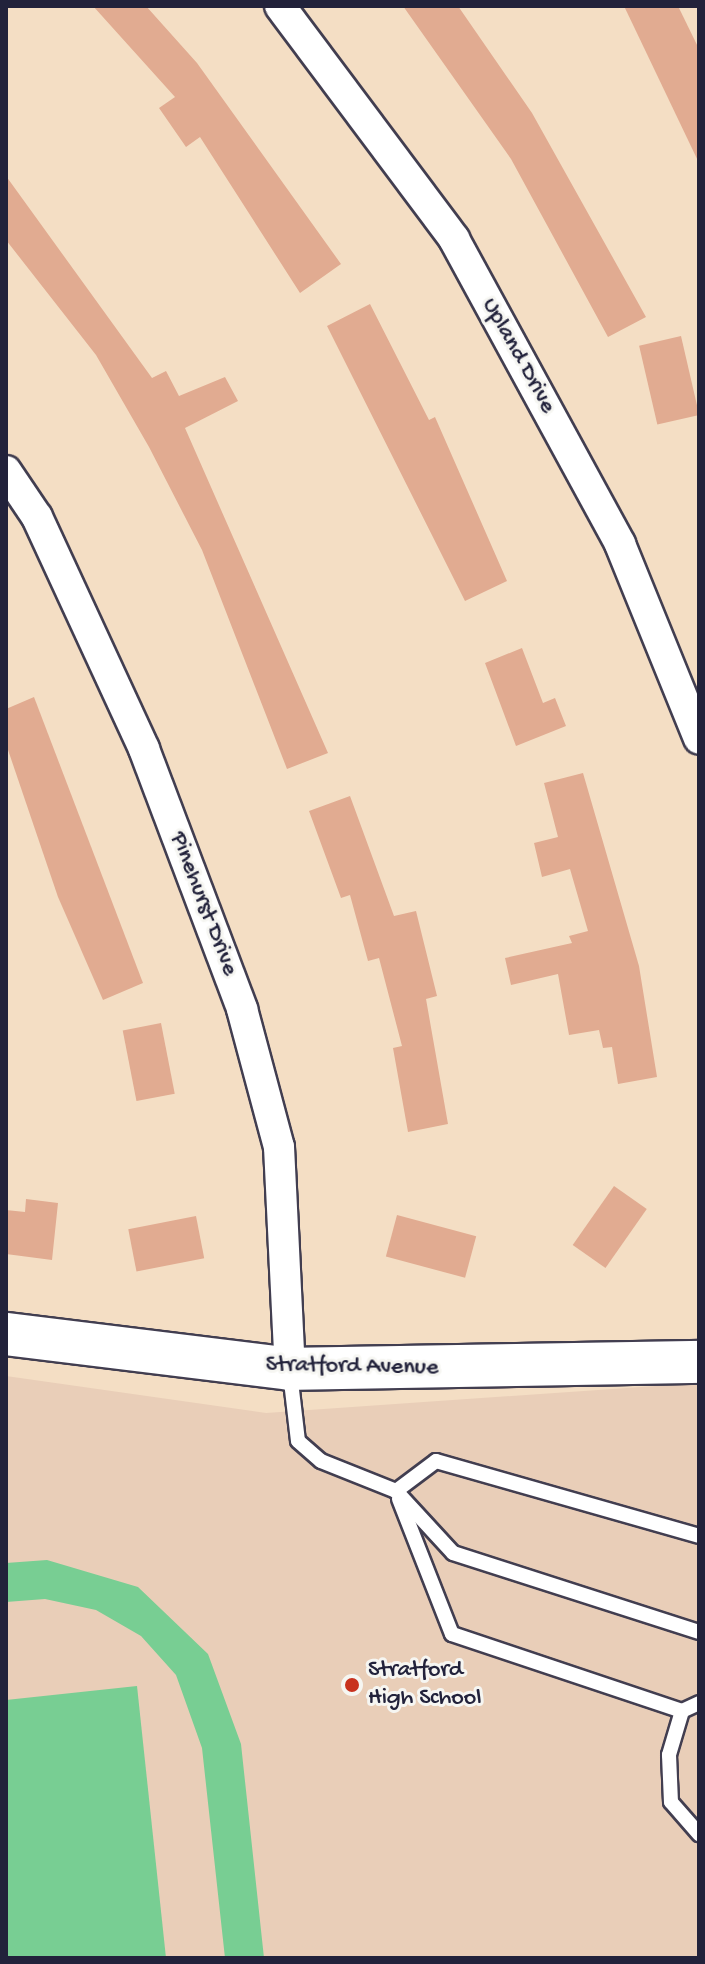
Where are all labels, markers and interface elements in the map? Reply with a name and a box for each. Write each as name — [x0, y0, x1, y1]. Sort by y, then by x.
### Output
street label: Upland Drive — [474, 293, 562, 419]
street label: Pinehurst Drive — [162, 828, 244, 980]
street label: Stratford Avenue — [265, 1351, 439, 1383]
place label: Stratford High School — [368, 1657, 482, 1713]
marker: Stratford High School — [343, 1676, 361, 1694]

